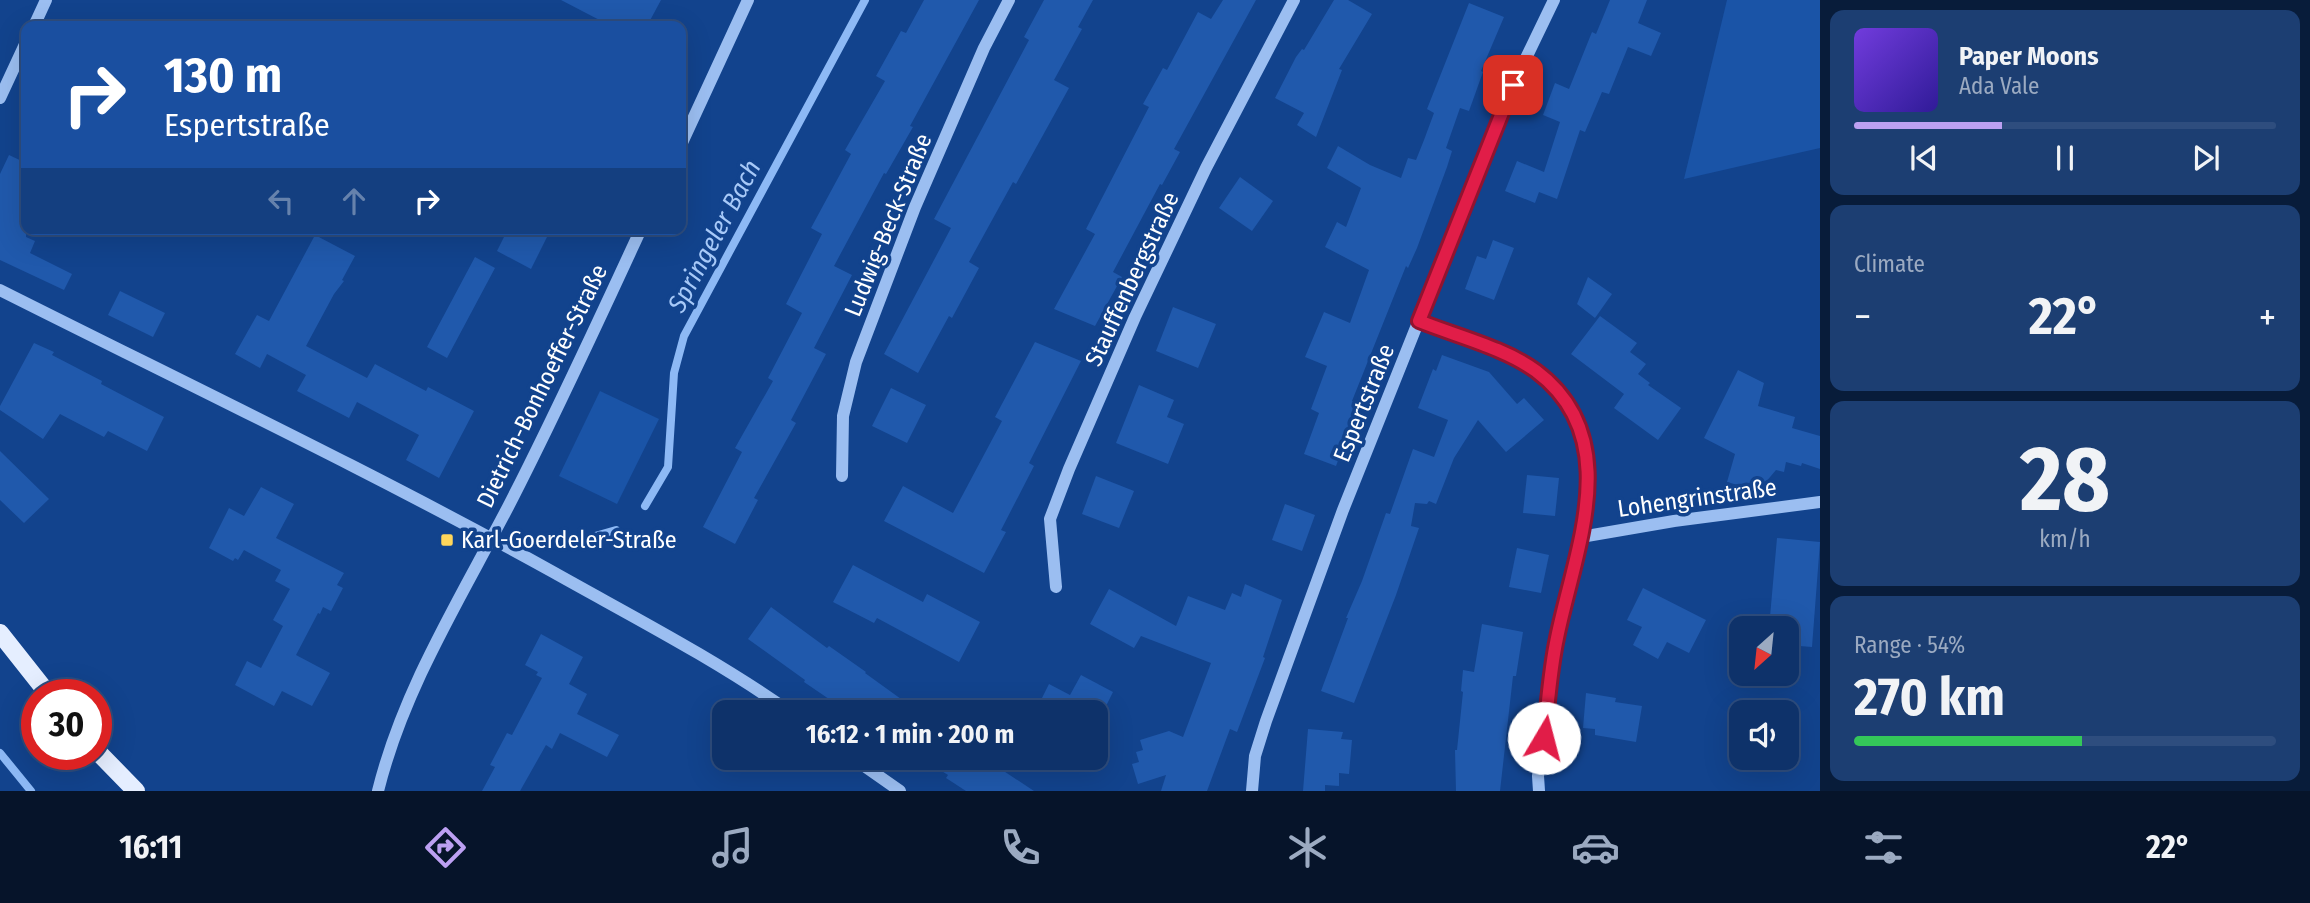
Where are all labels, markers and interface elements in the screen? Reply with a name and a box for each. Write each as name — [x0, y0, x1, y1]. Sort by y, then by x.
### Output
text: Paper Moons — [1959, 41, 2099, 72]
text: 130 m — [164, 46, 282, 105]
icon: right — [49, 49, 140, 140]
pin — [1483, 55, 1543, 115]
icon: arrive — [1494, 66, 1532, 104]
text: Ada Vale — [1959, 72, 2039, 100]
text: Espertstraße — [164, 106, 330, 144]
street label: Ludwig-Beck-Straße — [839, 129, 937, 321]
icon: previous — [1905, 139, 1943, 177]
icon: pause — [2046, 139, 2084, 177]
icon: next — [2187, 139, 2225, 177]
water label: Springeler Bach — [661, 155, 768, 319]
icon: left — [262, 182, 300, 220]
icon: ahead — [335, 182, 373, 220]
icon: right — [408, 182, 446, 220]
street label: Stauffenbergstraße — [1079, 188, 1185, 370]
text: Climate — [1854, 250, 1925, 278]
street label: Dietrich-Bonhoeffer-Straße — [471, 260, 613, 512]
text: 22° — [2029, 285, 2101, 348]
text: − — [1854, 294, 1871, 340]
text: + — [2259, 294, 2276, 340]
street label: Espertstraße — [1328, 340, 1400, 466]
text: 28 — [2020, 425, 2110, 534]
street label: Lohengrinstraße — [1616, 473, 1778, 523]
text: km/h — [2039, 525, 2091, 553]
place label: Karl-Goerdeler-Straße — [461, 526, 677, 554]
marker: Karl-Goerdeler-Straße — [439, 532, 455, 548]
north arrow — [1729, 616, 1799, 686]
map controls — [1729, 616, 1799, 770]
text: Range · 54% — [1854, 631, 1965, 659]
text: 270 km — [1854, 666, 2005, 729]
speed limit sign: 30 — [21, 679, 112, 770]
button: sound — [1729, 700, 1799, 770]
position arrow — [1507, 701, 1581, 775]
text: 16:12 · 1 min · 200 m — [806, 719, 1014, 750]
icon: directions — [421, 823, 470, 872]
icon: music — [708, 823, 757, 872]
icon: phone — [996, 823, 1045, 872]
icon: climate — [1283, 823, 1332, 872]
icon: car — [1571, 823, 1620, 872]
icon: filters — [1859, 823, 1908, 872]
text: 16:11 — [119, 828, 182, 866]
text: 22° — [2146, 828, 2191, 866]

